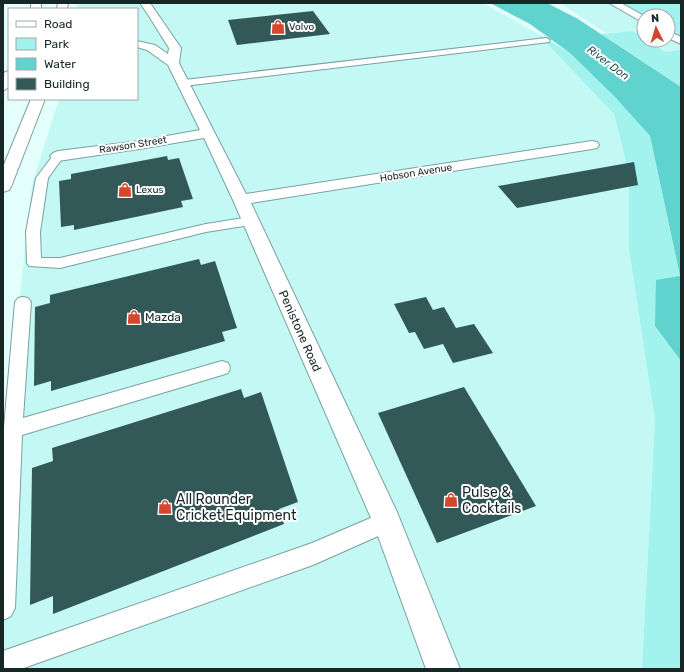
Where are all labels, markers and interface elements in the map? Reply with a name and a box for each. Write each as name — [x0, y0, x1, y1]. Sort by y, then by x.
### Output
legend — [8, 8, 138, 100]
north arrow — [636, 8, 676, 48]
text: N — [651, 12, 660, 25]
text: Road — [44, 17, 72, 31]
shop icon: Volvo — [270, 19, 286, 35]
place label: Volvo — [289, 21, 315, 33]
text: Park — [44, 37, 70, 51]
water label: River Don — [584, 43, 632, 83]
text: Water — [44, 57, 76, 71]
text: Building — [44, 77, 90, 91]
street label: Rawson Street — [98, 134, 168, 156]
street label: Hobson Avenue — [379, 161, 453, 185]
shop icon: Lexus — [117, 182, 133, 198]
place label: Lexus — [136, 184, 164, 196]
street label: Penistone Road — [276, 288, 324, 374]
shop icon: Mazda — [126, 309, 142, 325]
place label: Mazda — [145, 310, 181, 324]
place label: Pulse & Cocktails — [462, 484, 521, 517]
place label: All Rounder Cricket Equipment — [176, 491, 297, 524]
shop icon: Pulse & Cocktails — [443, 492, 459, 508]
shop icon: All Rounder Cricket Equipment — [157, 499, 173, 515]

